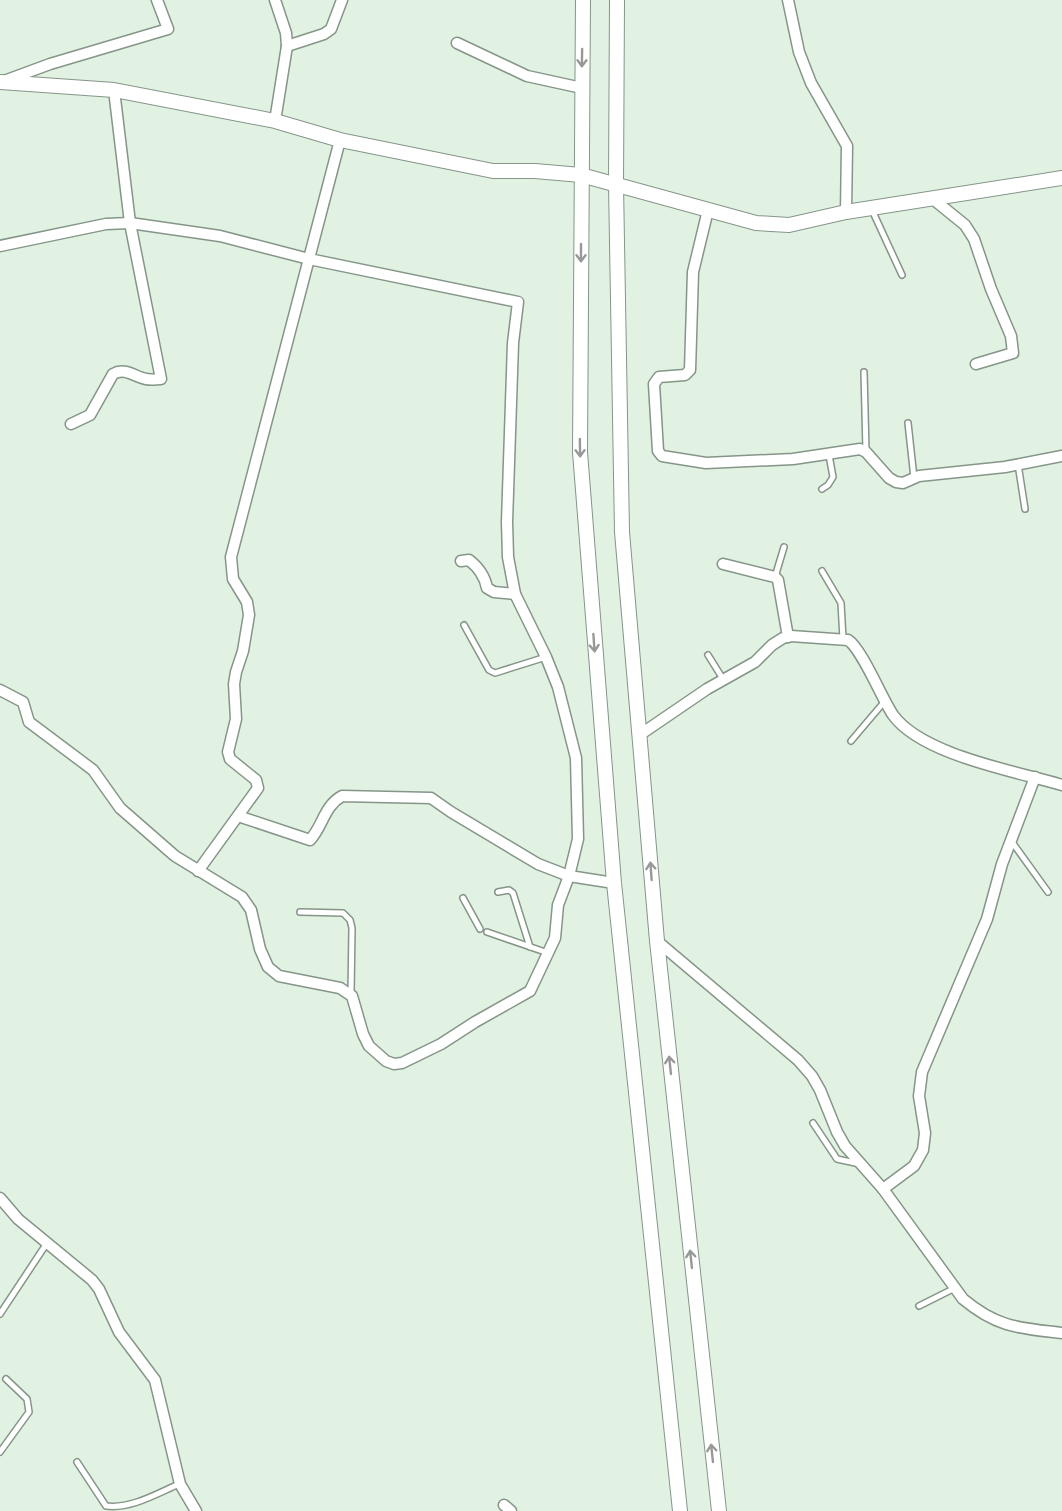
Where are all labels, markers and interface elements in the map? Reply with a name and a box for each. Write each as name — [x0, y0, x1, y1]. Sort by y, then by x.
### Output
one-way arrow — [576, 48, 588, 68]
one-way arrow — [575, 243, 587, 263]
one-way arrow — [574, 438, 586, 458]
one-way arrow — [589, 632, 600, 652]
one-way arrow — [646, 862, 657, 882]
one-way arrow — [664, 1056, 675, 1076]
one-way arrow — [685, 1250, 696, 1269]
one-way arrow — [706, 1443, 717, 1463]

